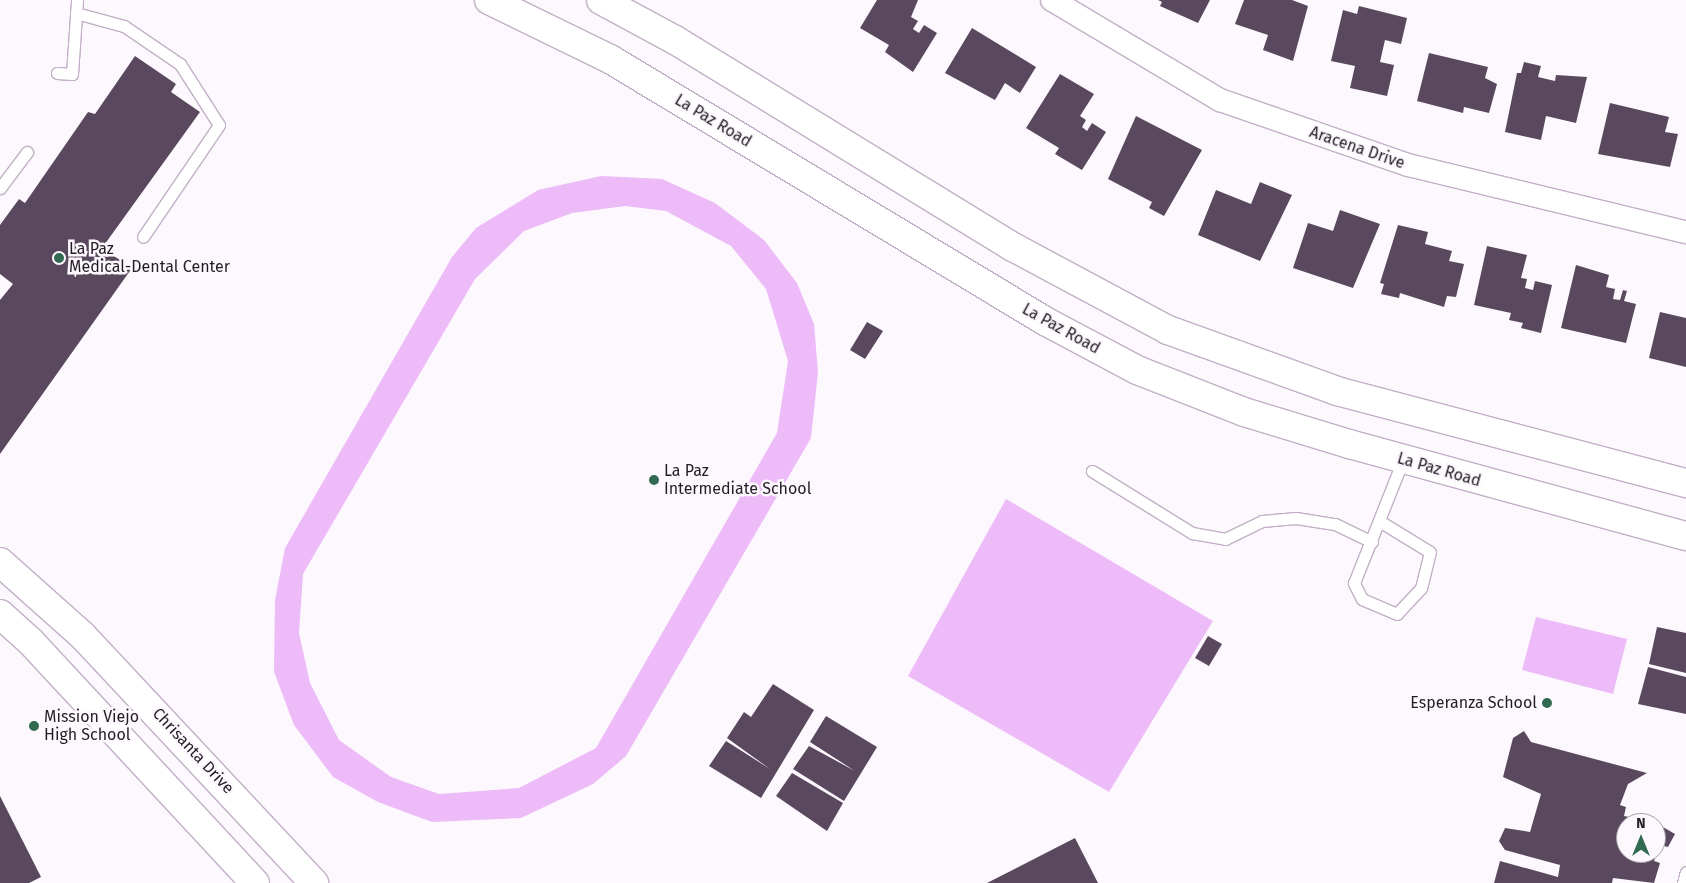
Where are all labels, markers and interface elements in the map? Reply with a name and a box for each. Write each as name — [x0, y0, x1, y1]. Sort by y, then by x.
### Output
street label: La Paz Road — [671, 91, 755, 151]
street label: Aracena Drive — [1307, 123, 1407, 173]
place label: La Paz Medical-Dental Center — [69, 239, 230, 277]
marker: La Paz Medical-Dental Center — [53, 252, 65, 264]
street label: La Paz Road — [1019, 300, 1103, 358]
street label: La Paz Road — [1395, 449, 1483, 491]
place label: La Paz Intermediate School — [664, 461, 811, 499]
marker: La Paz Intermediate School — [648, 474, 660, 486]
place label: Esperanza School — [1410, 693, 1537, 713]
marker: Esperanza School — [1541, 697, 1553, 709]
street label: Chrisanta Drive — [148, 704, 238, 798]
place label: Mission Viejo High School — [44, 707, 139, 745]
marker: Mission Viejo High School — [28, 720, 40, 732]
north arrow — [1616, 813, 1666, 863]
text: N — [1636, 815, 1646, 832]

